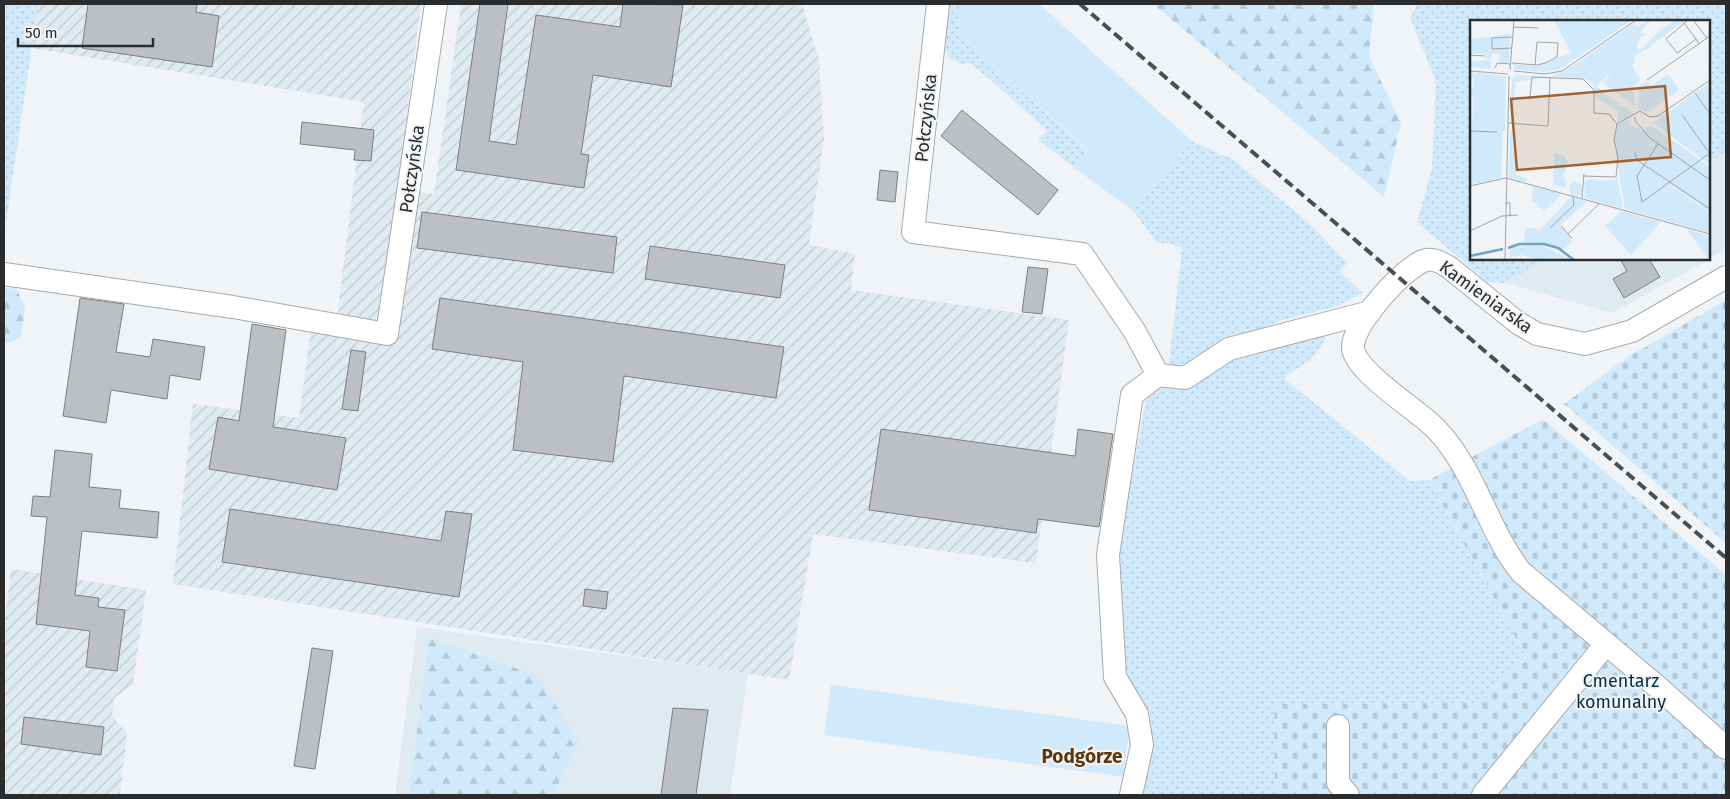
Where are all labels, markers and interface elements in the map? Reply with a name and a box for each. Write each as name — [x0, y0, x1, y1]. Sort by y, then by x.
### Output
scale bar — [18, 15, 152, 47]
inset map — [1470, 20, 1710, 260]
text: 50 m — [25, 24, 58, 42]
street label: Połczyńska — [910, 73, 942, 163]
street label: Połczyńska — [395, 123, 429, 215]
street label: Kamieniarska — [1435, 256, 1537, 338]
park label: Cmentarz komunalny — [1576, 670, 1666, 713]
district label: Podgórze — [1042, 745, 1122, 768]

